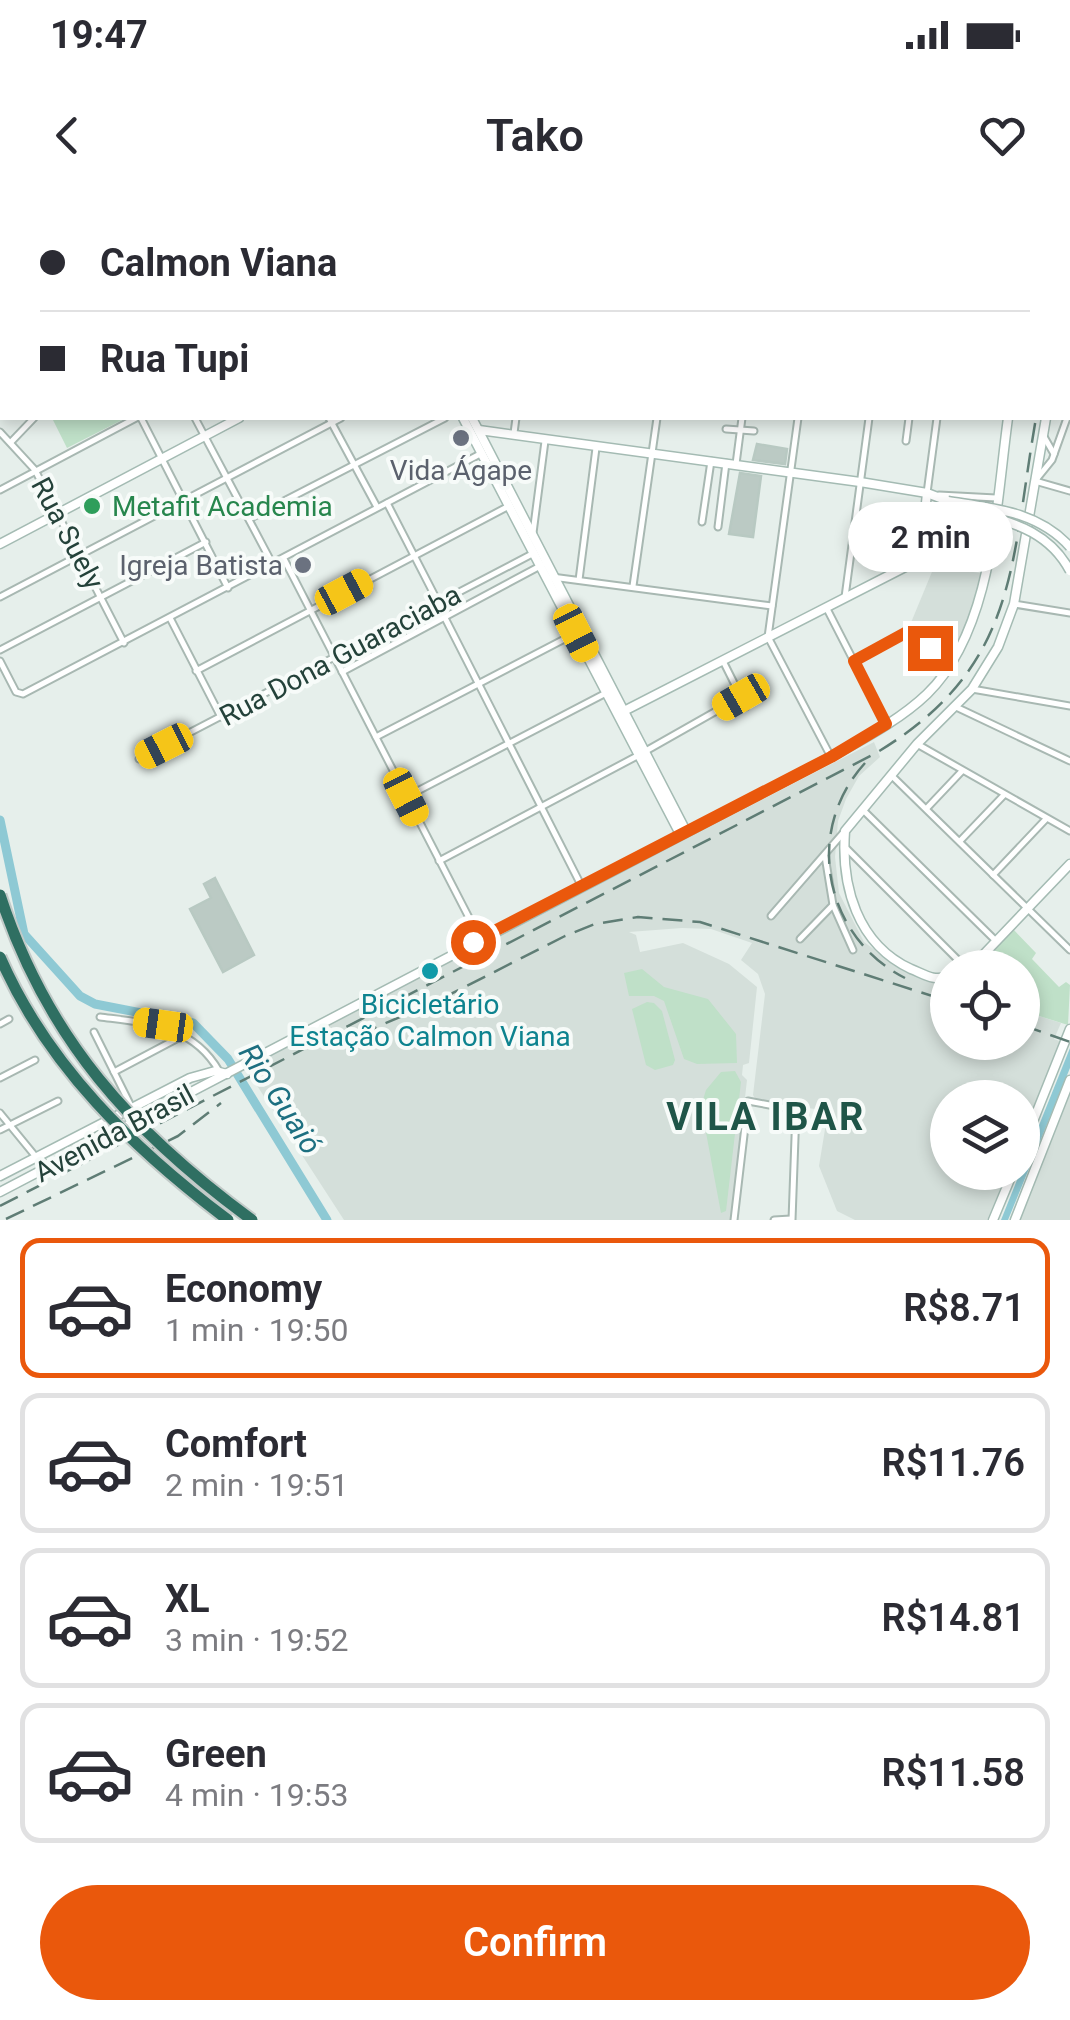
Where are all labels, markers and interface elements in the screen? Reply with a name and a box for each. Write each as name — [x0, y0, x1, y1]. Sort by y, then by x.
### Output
text: 19:47 — [50, 13, 148, 57]
icon: back — [40, 108, 95, 163]
icon: heart — [975, 108, 1030, 163]
text: Tako — [486, 109, 584, 162]
text: Calmon Viana — [100, 241, 337, 285]
text: Rua Tupi — [100, 337, 249, 381]
marker: Vida Ágape — [450, 427, 472, 449]
place label: Vida Ágape — [390, 454, 532, 487]
street label: Rua Suely — [24, 472, 111, 595]
place label: Metafit Academia — [112, 490, 333, 523]
marker: Metafit Academia — [81, 495, 103, 517]
callout: 2 min — [848, 503, 1012, 573]
text: 2 min — [890, 518, 971, 556]
place label: Igreja Batista — [119, 549, 283, 582]
marker: Igreja Batista — [292, 554, 314, 576]
car — [310, 565, 378, 619]
street label: Rua Dona Guaraciaba — [214, 578, 466, 733]
car — [549, 599, 603, 667]
route end — [908, 626, 953, 671]
car — [708, 669, 774, 725]
car — [130, 719, 198, 773]
car — [379, 763, 433, 831]
route start — [451, 920, 496, 965]
map controls — [930, 950, 1040, 1190]
button: locate — [930, 950, 1040, 1060]
marker: Bicicletário Estação Calmon Viana — [419, 960, 441, 982]
place label: Bicicletário Estação Calmon Viana — [289, 988, 571, 1053]
car — [131, 1006, 195, 1044]
water label: Rio Guaió — [232, 1037, 329, 1160]
street label: Avenida Brasil — [29, 1078, 200, 1189]
button: layers — [930, 1080, 1040, 1190]
district label: VILA IBAR — [666, 1095, 866, 1139]
icon: car — [45, 1263, 135, 1353]
text: Economy — [165, 1267, 322, 1311]
text: R$8.71 — [903, 1286, 1025, 1330]
text: 1 min · 19:50 — [165, 1311, 348, 1349]
icon: car — [45, 1418, 135, 1508]
text: Comfort — [165, 1422, 307, 1466]
text: R$11.76 — [882, 1441, 1025, 1485]
text: 2 min · 19:51 — [165, 1466, 348, 1504]
icon: car — [45, 1573, 135, 1663]
text: XL — [165, 1577, 210, 1621]
text: R$14.81 — [882, 1596, 1025, 1640]
text: 3 min · 19:52 — [165, 1621, 348, 1659]
icon: car — [45, 1728, 135, 1818]
text: Green — [165, 1732, 267, 1776]
text: R$11.58 — [882, 1751, 1025, 1795]
text: 4 min · 19:53 — [165, 1776, 348, 1814]
button: Confirm — [40, 1885, 1030, 2000]

